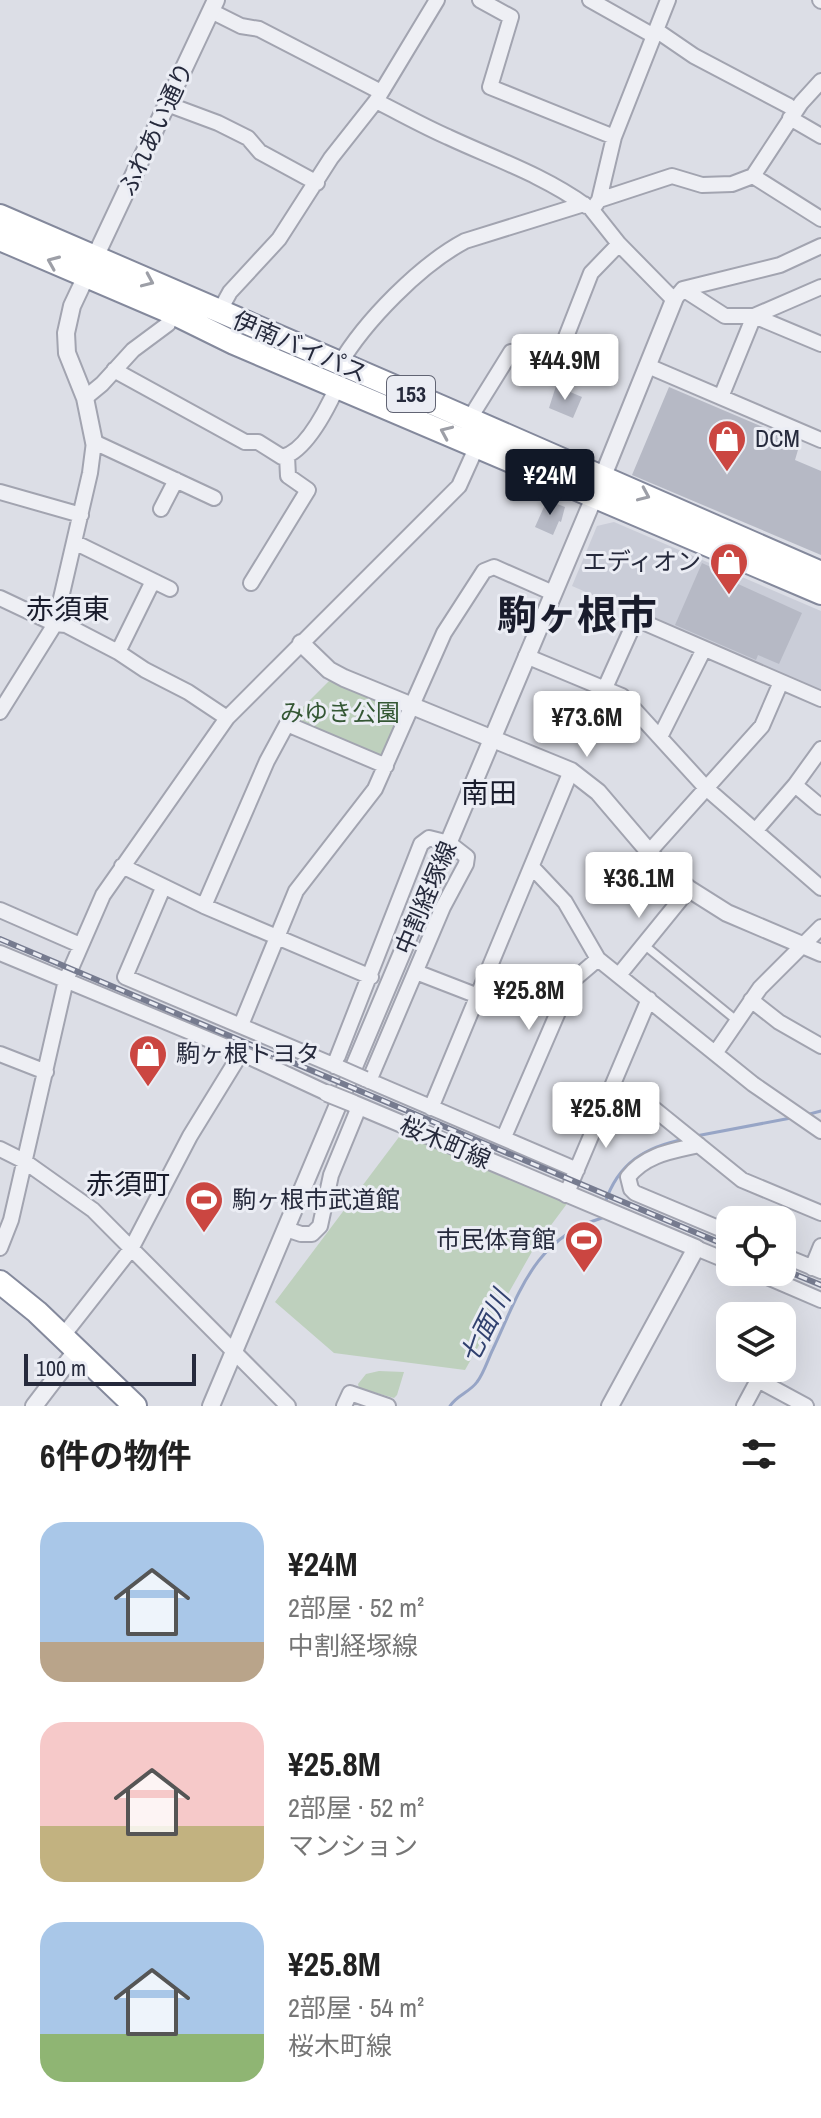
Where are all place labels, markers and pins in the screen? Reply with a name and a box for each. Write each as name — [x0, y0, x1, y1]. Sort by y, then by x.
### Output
pin: ¥44.9M — [500, 334, 630, 402]
shop icon: DCM — [706, 418, 748, 473]
place label: DCM — [755, 422, 800, 454]
pin: ¥24M — [503, 449, 597, 517]
shop icon: エディオン — [708, 541, 750, 596]
place label: エディオン — [583, 545, 701, 577]
pin: ¥73.6M — [522, 691, 652, 759]
pin: ¥36.1M — [574, 852, 704, 920]
pin: ¥25.8M — [464, 964, 594, 1032]
shop icon: 駒ヶ根トヨタ — [127, 1033, 169, 1088]
place label: 駒ヶ根トヨタ — [176, 1037, 320, 1069]
pin: ¥25.8M — [541, 1082, 671, 1150]
sports icon: 駒ヶ根市武道館 — [183, 1179, 225, 1234]
place label: 駒ヶ根市武道館 — [232, 1183, 400, 1215]
sports icon: 市民体育館 — [563, 1219, 605, 1274]
place label: 市民体育館 — [436, 1223, 556, 1255]

